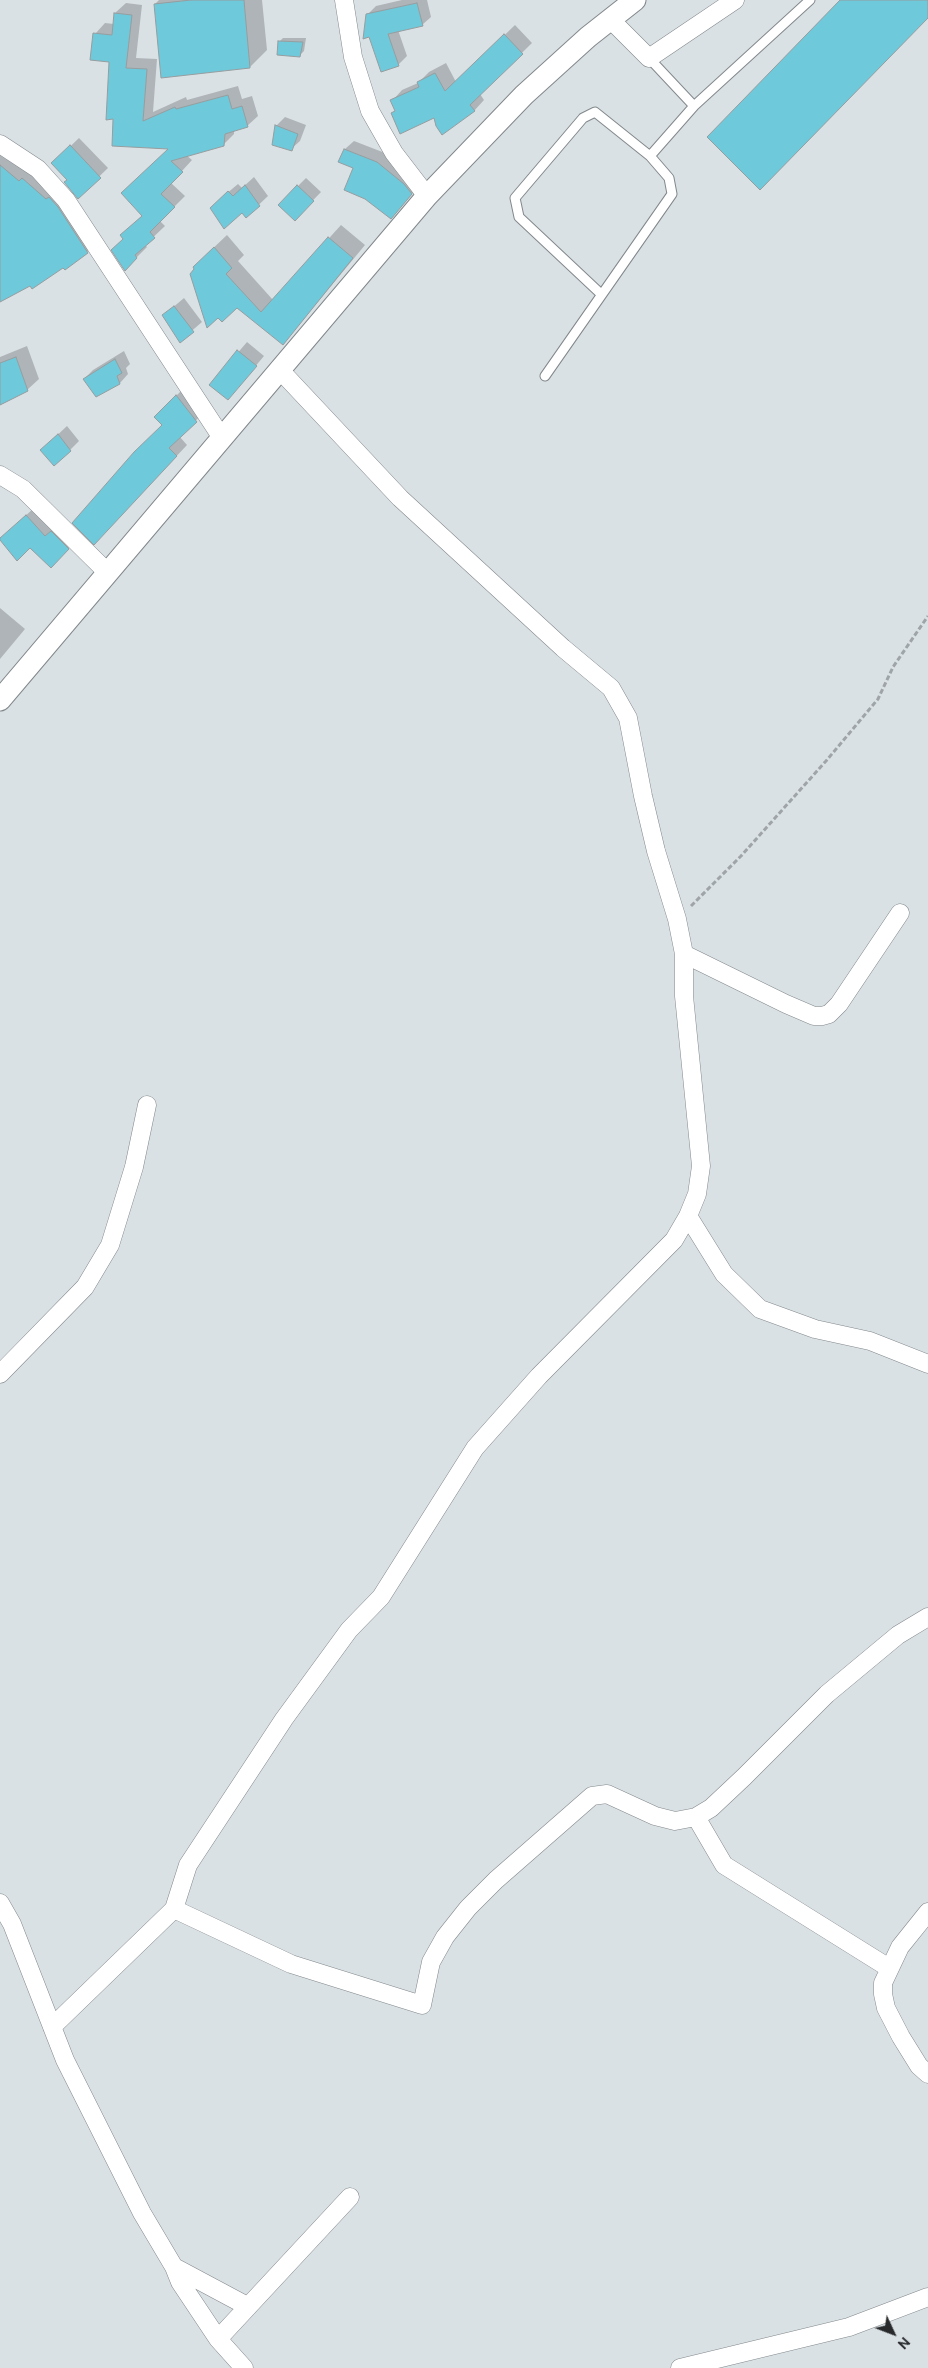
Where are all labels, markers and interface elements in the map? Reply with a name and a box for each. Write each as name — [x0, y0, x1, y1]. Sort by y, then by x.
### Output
north arrow — [868, 2308, 918, 2358]
text: N — [895, 2334, 913, 2353]

